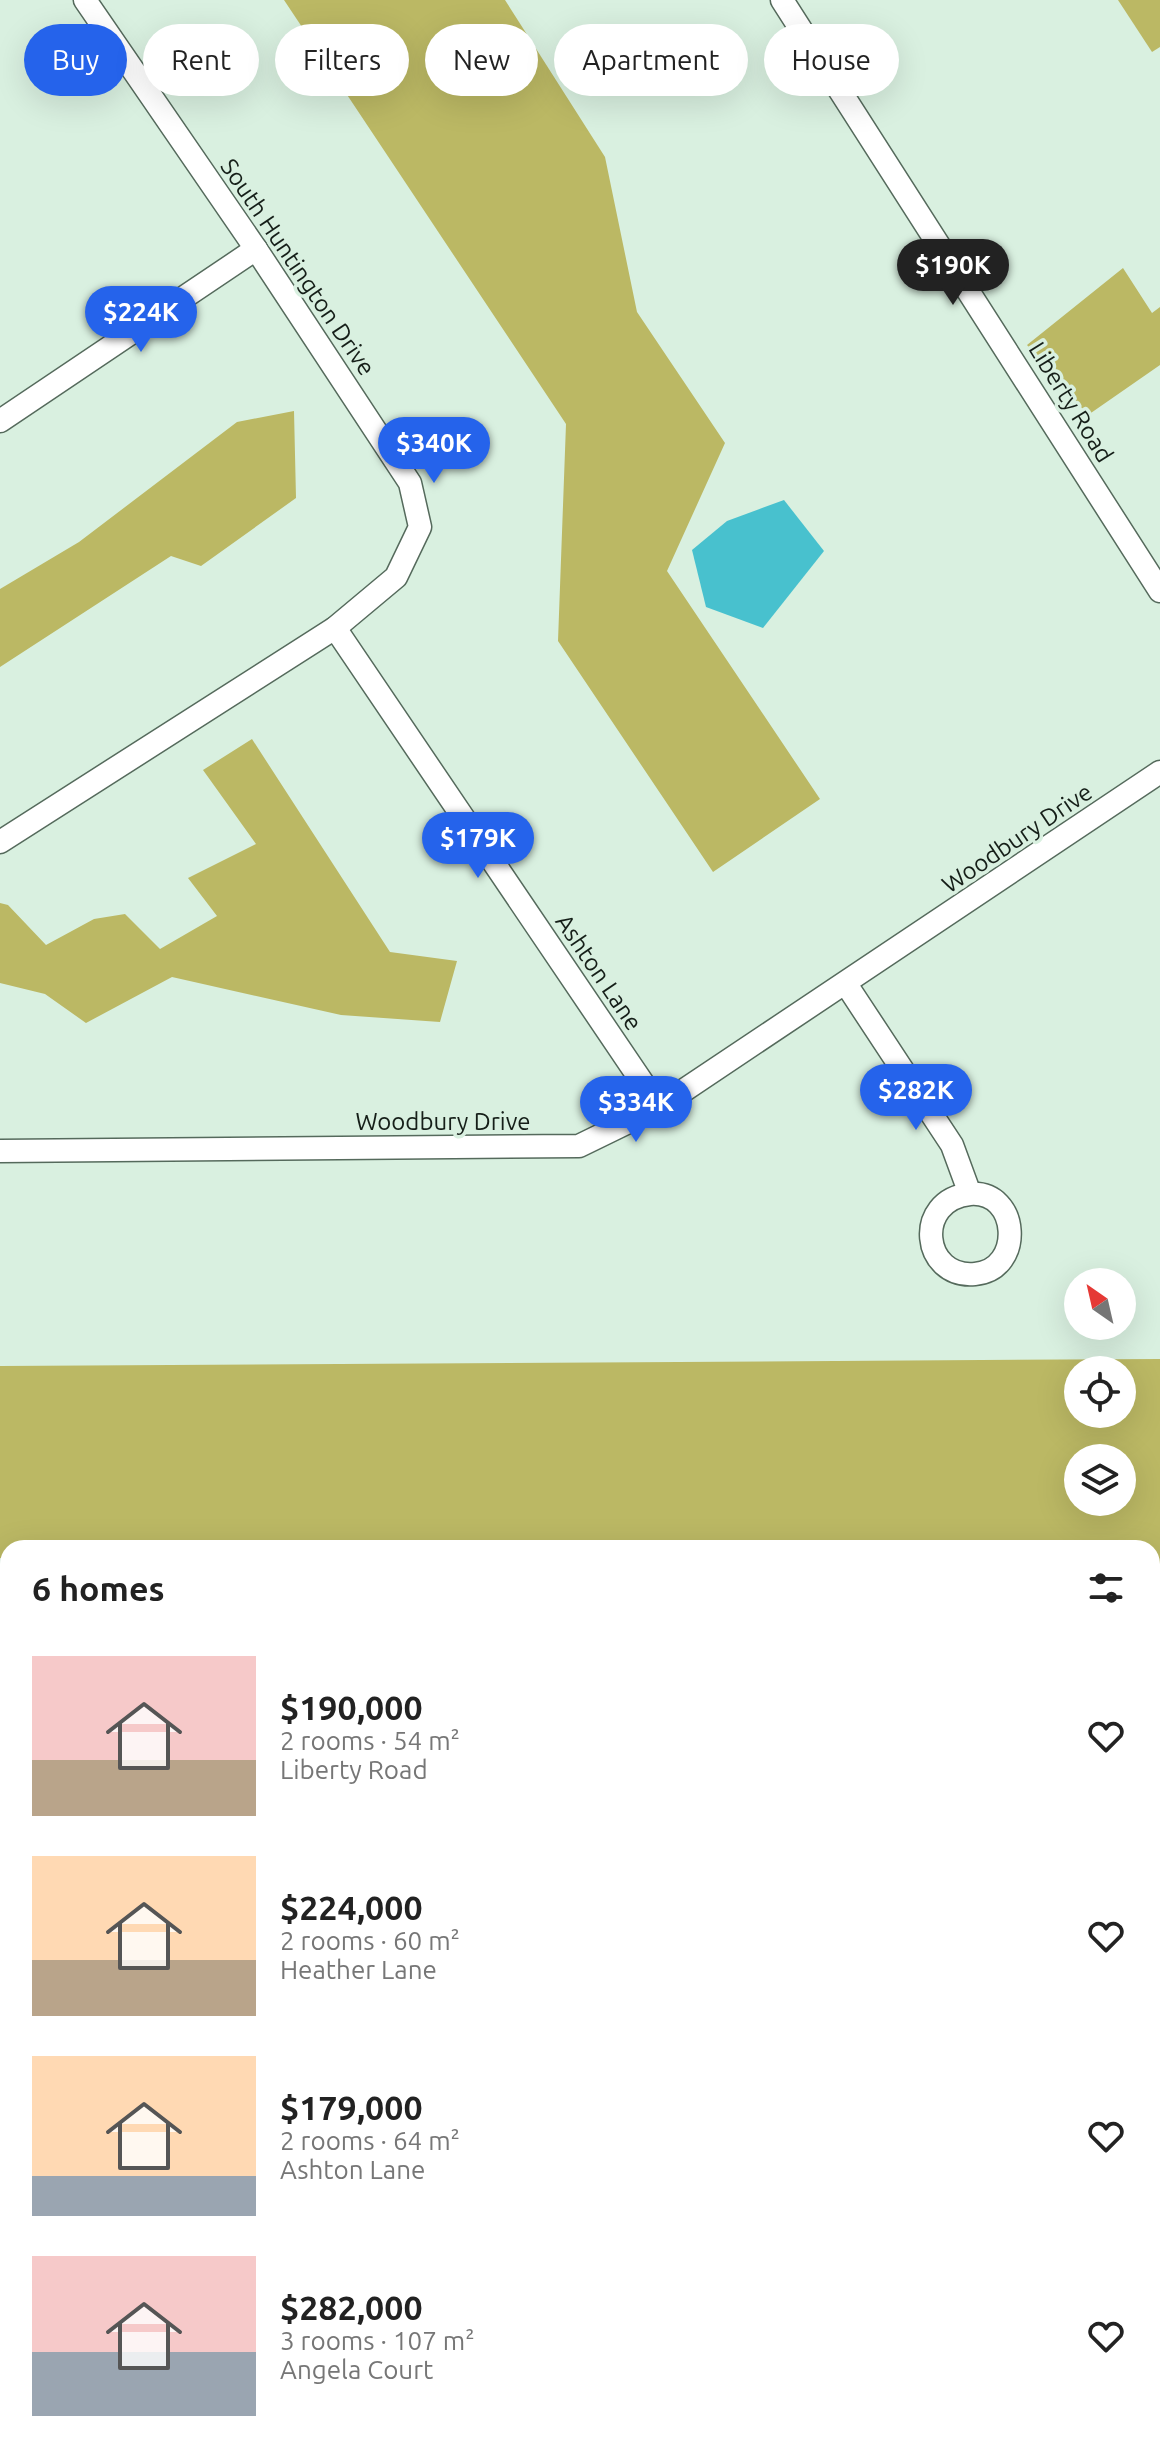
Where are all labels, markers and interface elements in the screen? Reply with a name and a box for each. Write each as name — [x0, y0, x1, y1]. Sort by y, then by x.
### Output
chip: Buy — [24, 24, 127, 96]
chip: Rent — [143, 24, 259, 96]
chip: Filters — [275, 24, 409, 96]
chip: New — [425, 24, 538, 96]
chip: Apartment — [554, 24, 748, 96]
chip: House — [764, 24, 899, 96]
street label: South Huntington Drive — [215, 154, 381, 380]
pin: $190K — [897, 239, 1009, 307]
text: $190K — [915, 250, 991, 279]
pin: $224K — [85, 286, 197, 354]
text: $224K — [103, 297, 179, 326]
street label: Liberty Road — [1023, 337, 1119, 467]
pin: $340K — [378, 417, 490, 485]
text: $340K — [396, 428, 472, 457]
street label: Woodbury Drive — [937, 778, 1097, 898]
pin: $179K — [422, 812, 534, 880]
text: $179K — [440, 823, 516, 852]
street label: Ashton Lane — [550, 909, 648, 1035]
pin: $282K — [860, 1064, 972, 1132]
text: $282K — [878, 1075, 954, 1104]
pin: $334K — [580, 1076, 692, 1144]
text: $334K — [598, 1087, 674, 1116]
street label: Woodbury Drive — [355, 1108, 531, 1135]
north arrow — [1064, 1268, 1136, 1340]
map controls — [1064, 1268, 1136, 1516]
button: locate — [1064, 1356, 1136, 1428]
button: layers — [1064, 1444, 1136, 1516]
icon: filters — [1084, 1566, 1128, 1610]
text: 6 homes — [32, 1569, 165, 1607]
icon: home — [96, 1688, 192, 1784]
text: $190,000 — [280, 1688, 423, 1726]
icon: heart — [1084, 1714, 1128, 1758]
text: 2 rooms · 54 m² — [280, 1726, 460, 1755]
text: Liberty Road — [280, 1755, 428, 1784]
icon: home — [96, 1888, 192, 1984]
text: $224,000 — [280, 1888, 423, 1926]
icon: heart — [1084, 1914, 1128, 1958]
text: 2 rooms · 60 m² — [280, 1926, 460, 1955]
text: Heather Lane — [280, 1955, 437, 1984]
icon: home — [96, 2088, 192, 2184]
text: $179,000 — [280, 2088, 423, 2126]
icon: heart — [1084, 2114, 1128, 2158]
text: 2 rooms · 64 m² — [280, 2126, 460, 2155]
text: Ashton Lane — [280, 2155, 425, 2184]
icon: home — [96, 2288, 192, 2384]
text: $282,000 — [280, 2288, 423, 2326]
icon: heart — [1084, 2314, 1128, 2358]
text: 3 rooms · 107 m² — [280, 2326, 475, 2355]
text: Angela Court — [280, 2355, 433, 2384]

